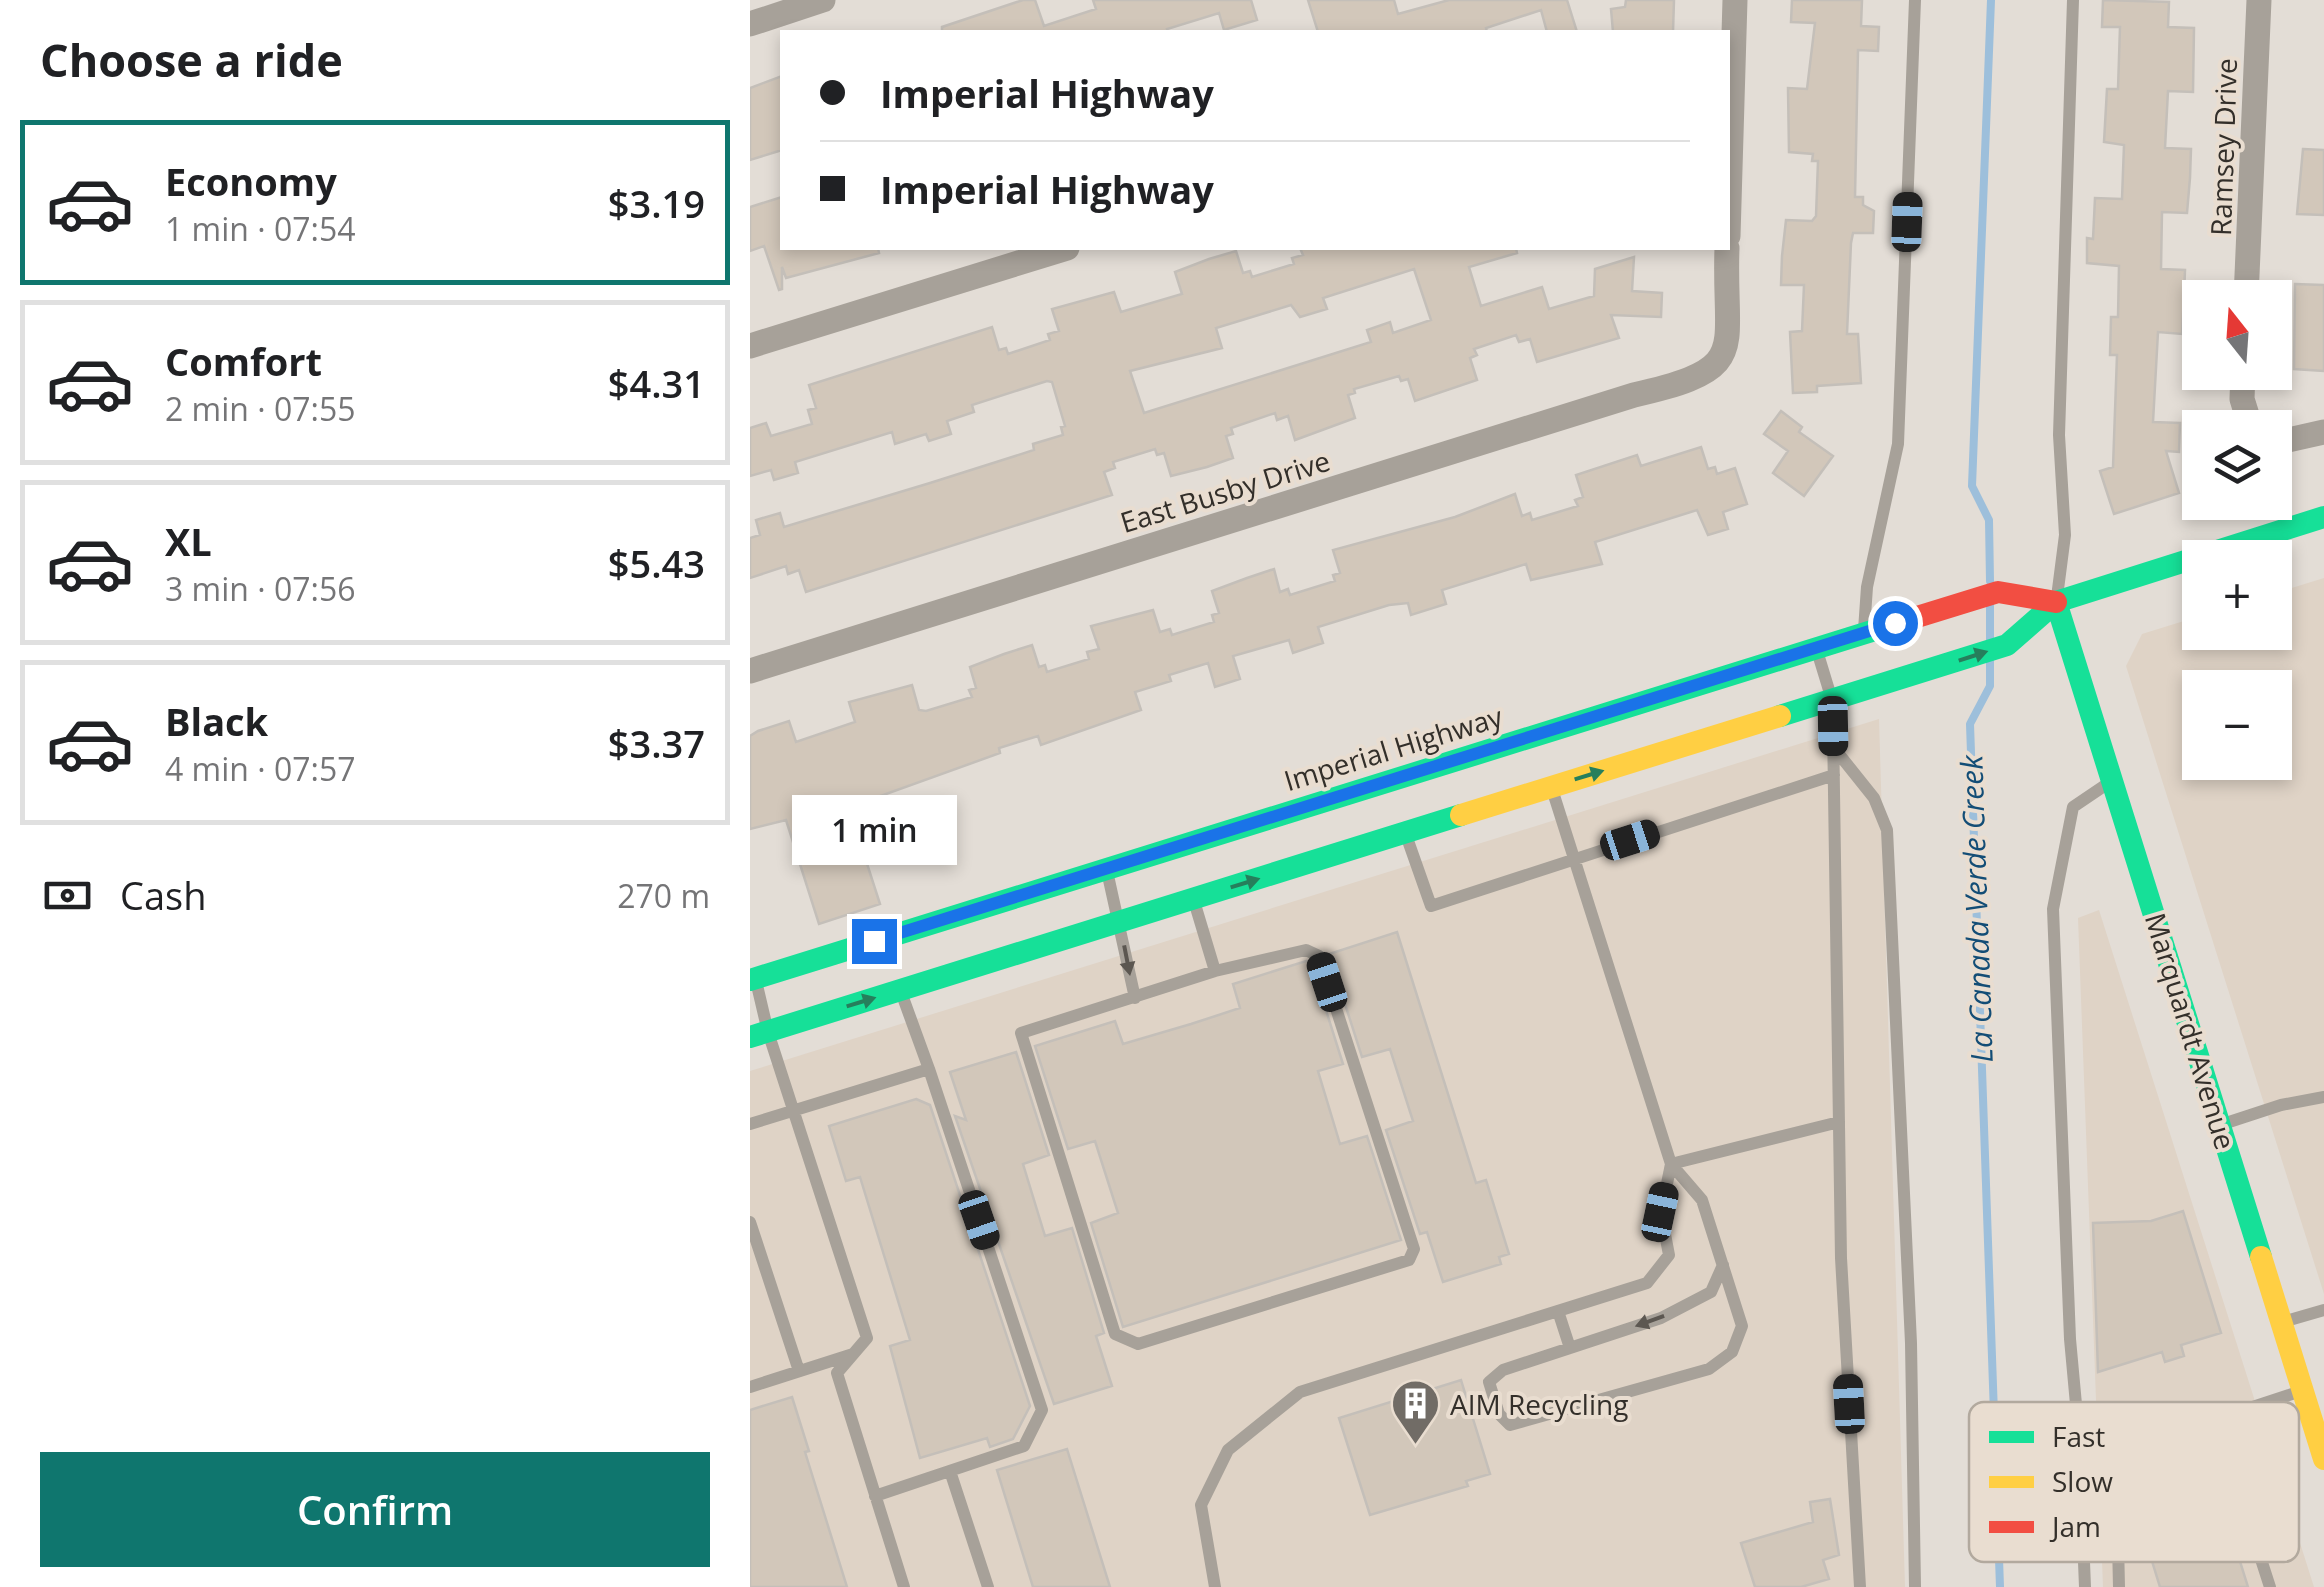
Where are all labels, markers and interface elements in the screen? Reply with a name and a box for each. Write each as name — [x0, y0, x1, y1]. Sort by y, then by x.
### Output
text: Choose a ride — [40, 29, 343, 90]
street label: Ramsey Drive — [2201, 58, 2245, 236]
text: Imperial Highway — [880, 67, 1214, 119]
text: Economy — [165, 155, 337, 207]
icon: car — [45, 158, 135, 248]
text: Imperial Highway — [880, 163, 1214, 215]
text: $3.19 — [608, 177, 705, 229]
car — [1891, 191, 1923, 253]
text: 1 min · 07:54 — [165, 207, 356, 250]
north arrow — [2182, 280, 2292, 390]
map controls — [2182, 280, 2292, 780]
text: Comfort — [165, 335, 322, 387]
icon: car — [45, 338, 135, 428]
text: $4.31 — [608, 357, 705, 409]
text: 2 min · 07:55 — [165, 387, 356, 430]
button: layers — [2182, 410, 2292, 520]
street label: East Busby Drive — [1116, 441, 1334, 541]
text: XL — [165, 515, 212, 567]
icon: car — [45, 518, 135, 608]
text: $5.43 — [608, 537, 705, 589]
button: + — [2182, 540, 2292, 650]
text: 3 min · 07:56 — [165, 567, 356, 610]
route start — [1873, 601, 1918, 646]
one-way arrow — [1958, 647, 1988, 662]
button: − — [2182, 670, 2292, 780]
text: Black — [165, 695, 268, 747]
street label: Imperial Highway — [1279, 696, 1508, 799]
car — [1817, 696, 1849, 756]
icon: car — [45, 698, 135, 788]
text: $3.37 — [608, 717, 705, 769]
text: 4 min · 07:57 — [165, 747, 356, 790]
water label: La Canada Verde Creek — [1950, 753, 2002, 1063]
one-way arrow — [1574, 767, 1604, 782]
callout: 1 min — [792, 796, 956, 866]
text: 1 min — [831, 808, 918, 851]
car — [1597, 816, 1663, 864]
icon: cash — [40, 868, 95, 923]
text: Cash — [120, 869, 206, 921]
text: 270 m — [617, 874, 710, 917]
one-way arrow — [1230, 874, 1260, 889]
street label: Marquardt Avenue — [2137, 908, 2245, 1154]
route end — [852, 919, 897, 964]
one-way arrow — [1120, 945, 1135, 976]
car — [1303, 949, 1351, 1015]
one-way arrow — [846, 994, 876, 1009]
car — [1639, 1180, 1681, 1244]
car — [955, 1187, 1003, 1253]
one-way arrow — [1634, 1314, 1664, 1329]
car — [1832, 1373, 1866, 1435]
building icon: AIM Recycling — [1389, 1378, 1441, 1446]
place label: AIM Recycling — [1450, 1385, 1628, 1423]
legend — [1969, 1402, 2299, 1562]
text: Fast — [2052, 1417, 2105, 1455]
button: Confirm — [40, 1452, 710, 1567]
text: Slow — [2052, 1462, 2113, 1500]
text: Jam — [2049, 1507, 2101, 1545]

